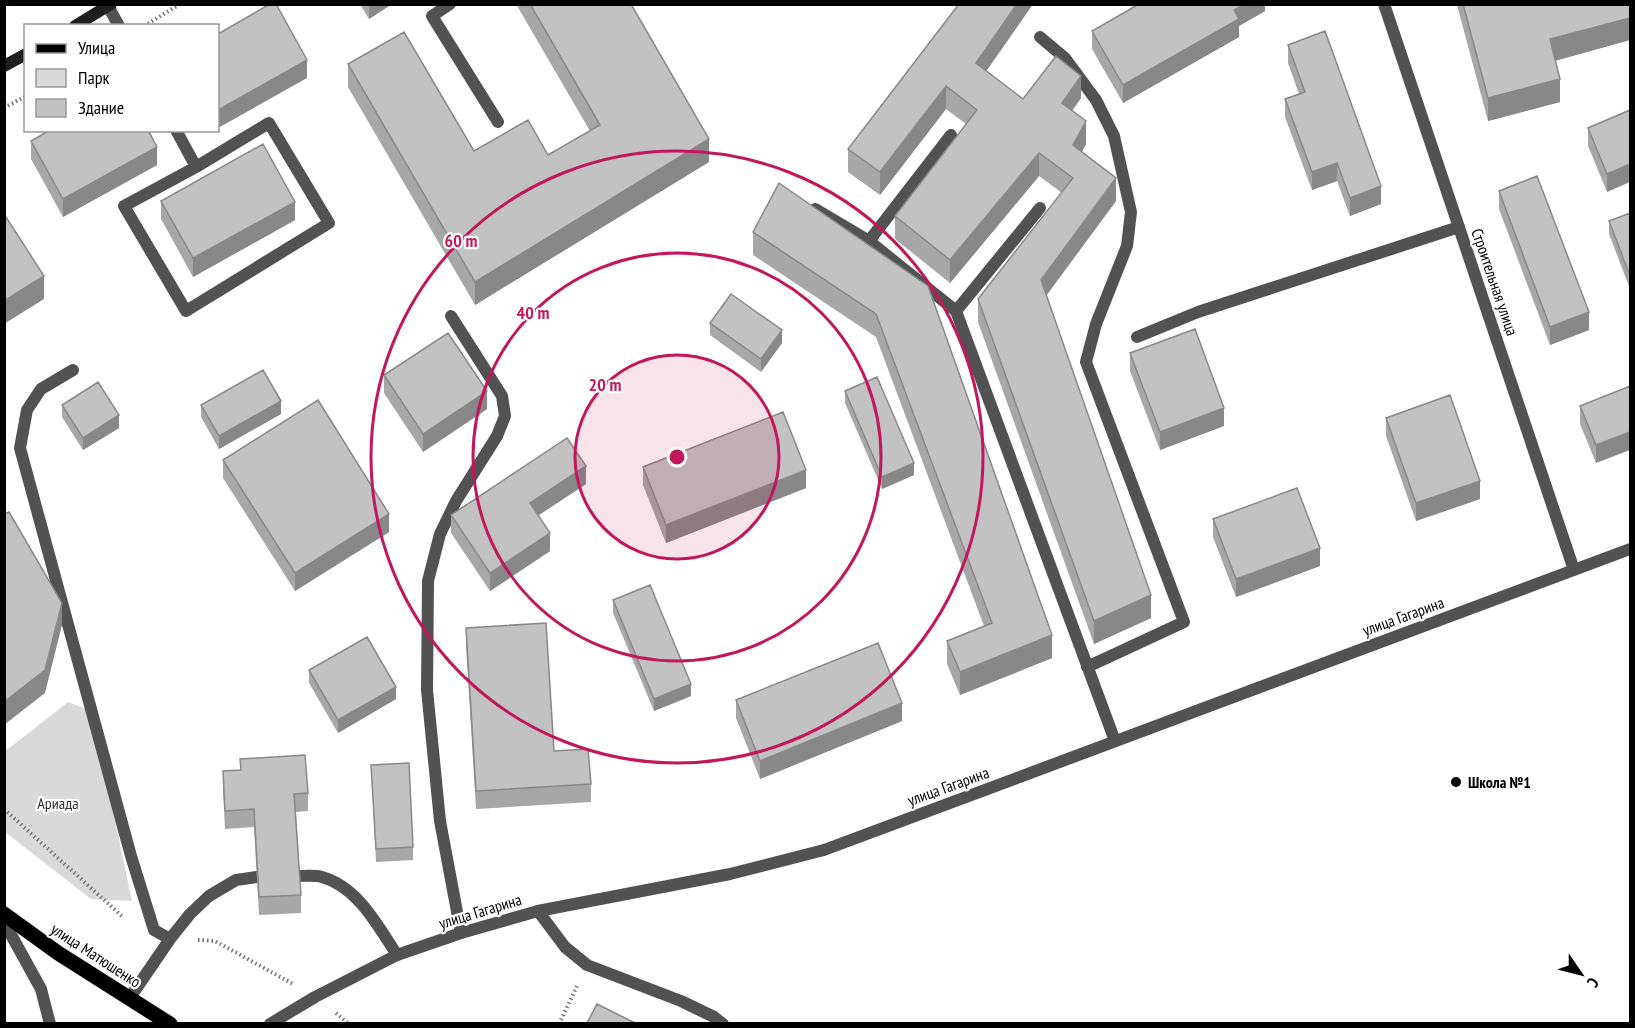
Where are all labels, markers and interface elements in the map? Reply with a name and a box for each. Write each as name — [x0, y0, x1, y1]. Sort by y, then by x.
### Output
legend — [24, 24, 219, 132]
text: Улица — [78, 36, 115, 59]
text: Парк — [78, 66, 109, 89]
text: Здание — [78, 96, 124, 119]
street label: Строительная улица — [1467, 226, 1523, 338]
text: 60 m — [445, 229, 477, 252]
text: 40 m — [517, 301, 549, 324]
text: 20 m — [589, 373, 621, 396]
centre of rings — [667, 447, 687, 467]
street label: улица Гагарина — [1359, 592, 1447, 640]
street label: улица Гагарина — [904, 762, 992, 810]
place label: Школа №1 — [1468, 772, 1531, 792]
marker: Школа №1 — [1449, 775, 1463, 789]
park label: Ариада — [37, 793, 79, 813]
street label: улица Гагарина — [436, 889, 524, 933]
street label: улица Матюшенко — [47, 918, 145, 992]
north arrow — [1551, 944, 1611, 1004]
text: С — [1583, 974, 1604, 992]

